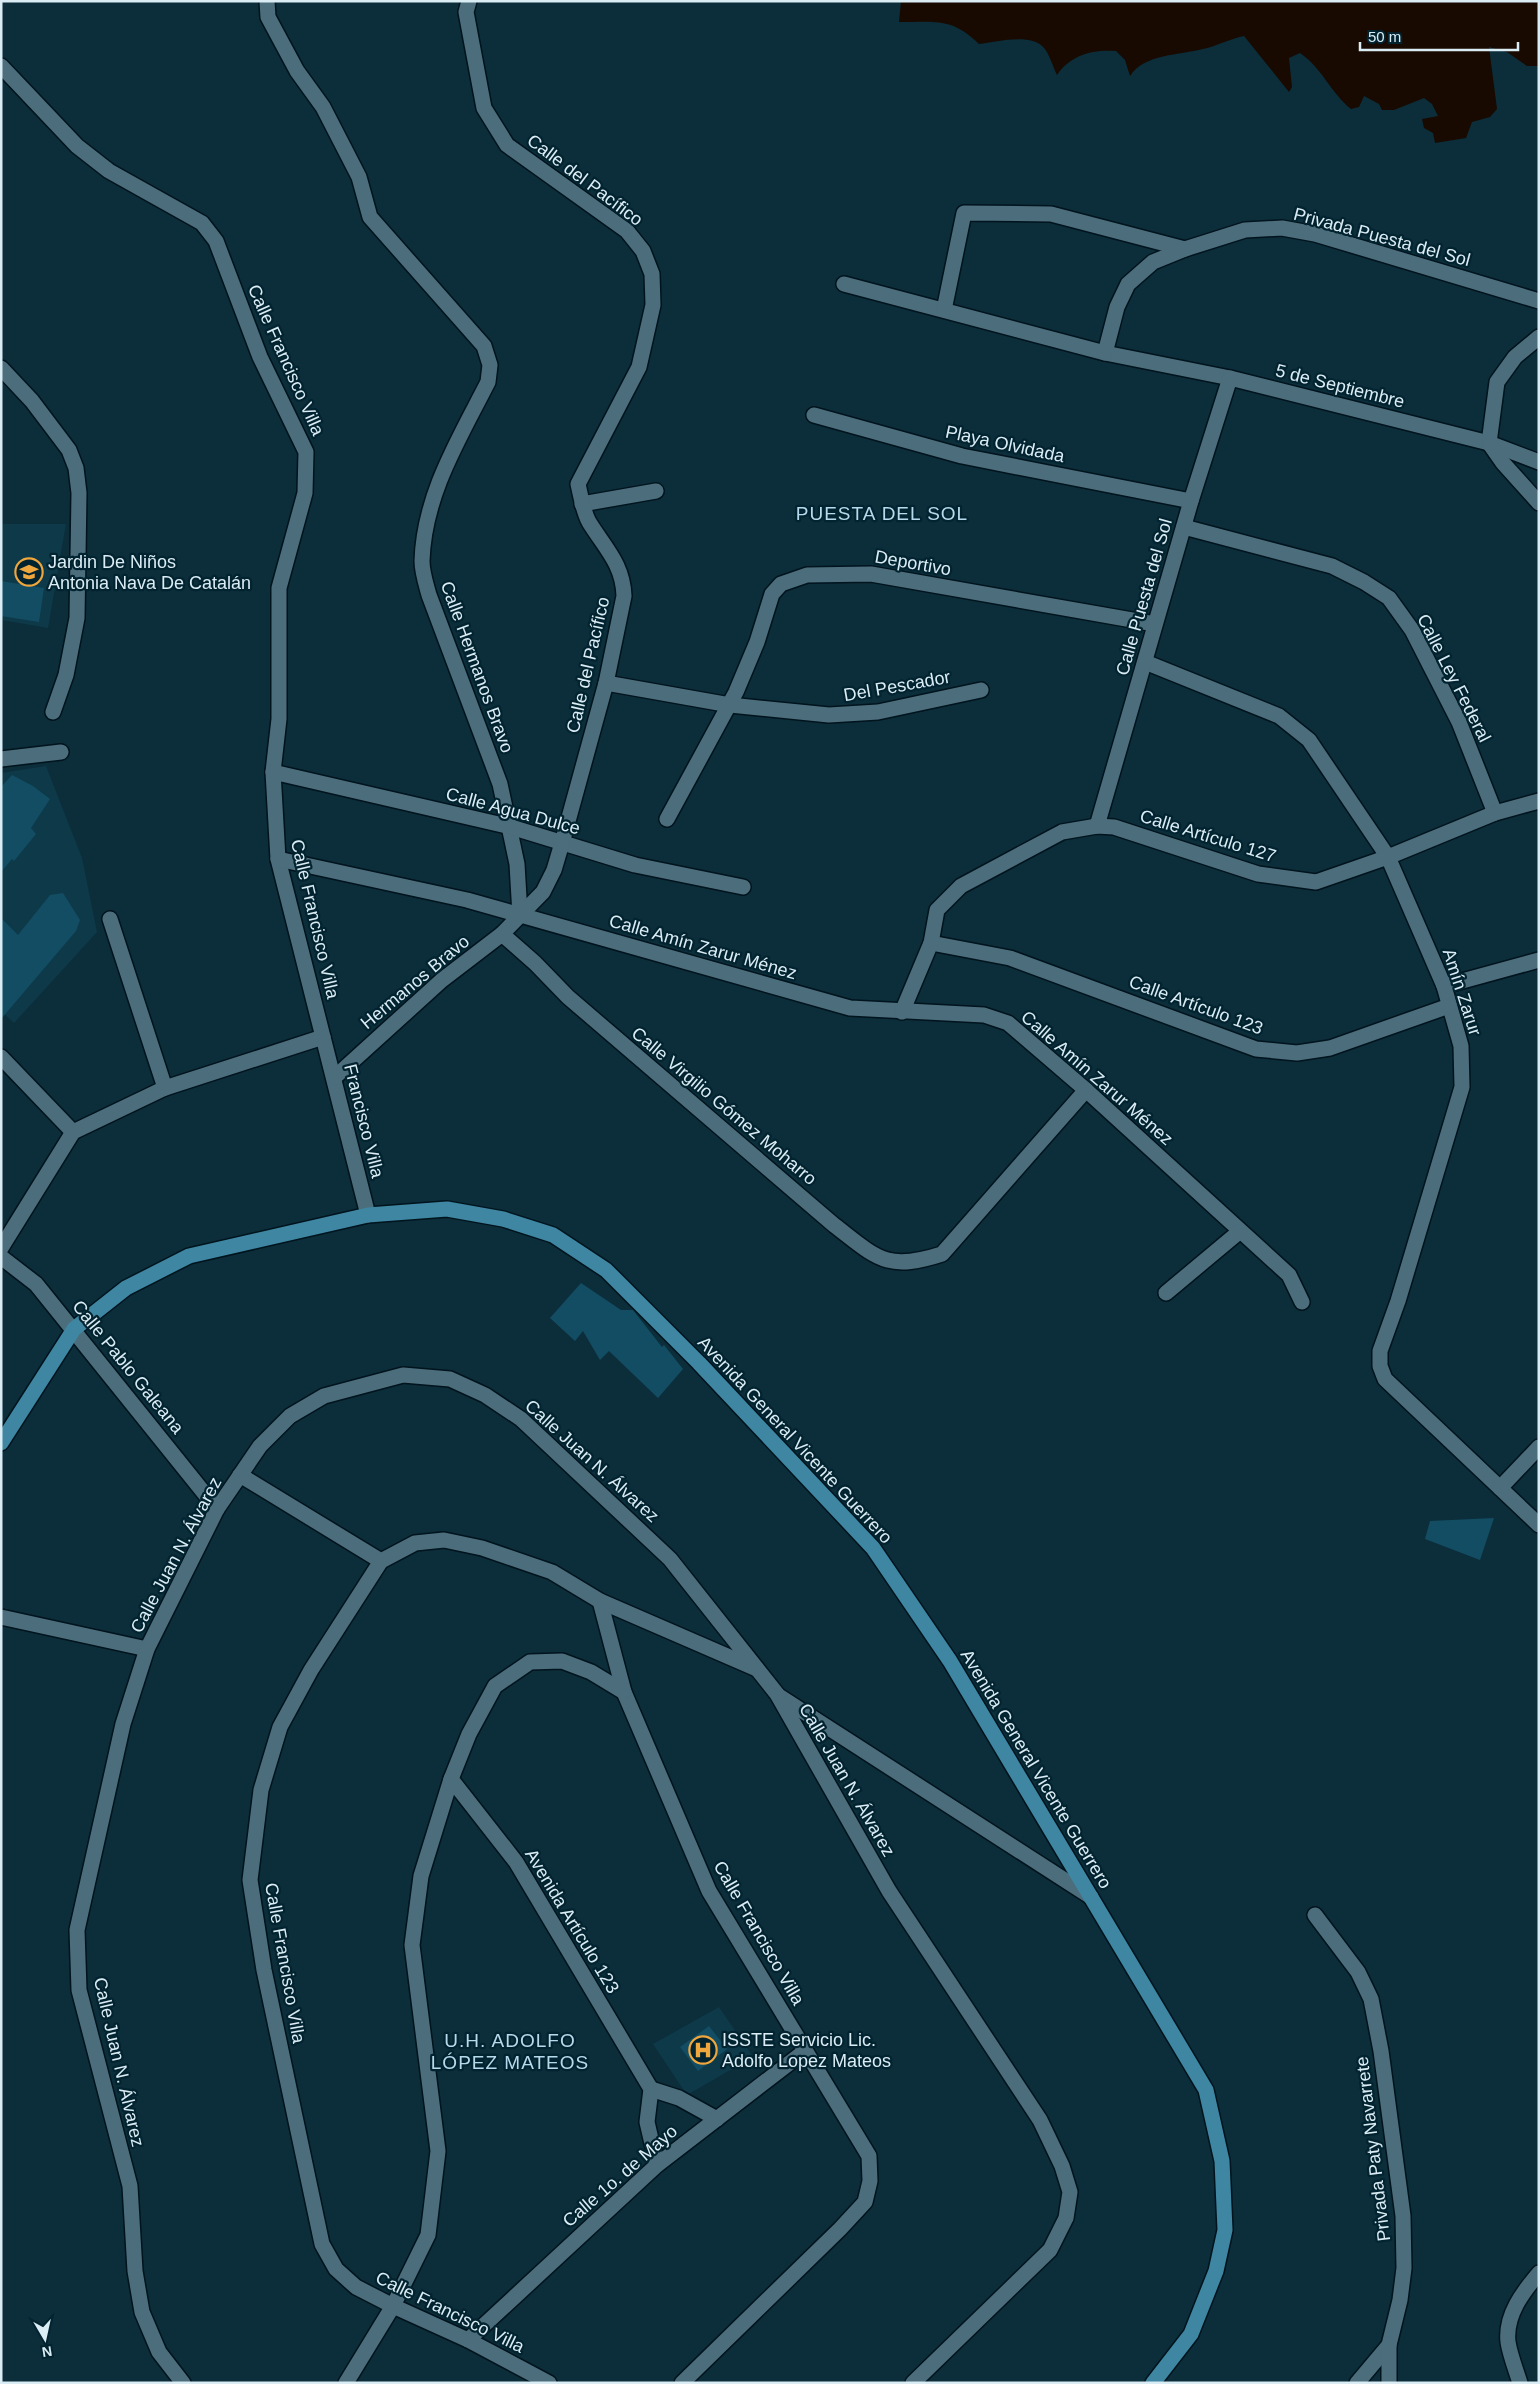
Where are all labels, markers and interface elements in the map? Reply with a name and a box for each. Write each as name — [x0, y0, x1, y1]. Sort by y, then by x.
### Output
scale bar — [1360, 20, 1518, 52]
text: 50 m — [1368, 28, 1401, 45]
street label: Calle del Pacífico — [523, 130, 647, 230]
street label: Privada Puesta del Sol — [1291, 204, 1473, 270]
street label: Calle Francisco Villa — [244, 282, 329, 439]
street label: 5 de Septiembre — [1273, 360, 1407, 412]
street label: Playa Olvidada — [944, 422, 1067, 467]
district label: PUESTA DEL SOL — [796, 503, 968, 524]
street label: Calle Puesta del Sol — [1112, 516, 1176, 678]
street label: Deportivo — [873, 546, 953, 580]
place label: Jardin De Niños Antonia Nava De Catalán — [48, 552, 251, 593]
school or university icon: Jardin De Niños Antonia Nava De Catalán — [14, 557, 44, 587]
street label: Calle Hermanos Bravo — [437, 579, 517, 755]
street label: Calle del Pacífico — [563, 595, 613, 735]
street label: Calle Ley Federal — [1413, 611, 1495, 745]
street label: Del Pescador — [842, 667, 952, 705]
street label: Calle Agua Dulce — [444, 783, 582, 839]
street label: Calle Artículo 127 — [1138, 806, 1278, 866]
street label: Calle Francisco Villa — [287, 837, 343, 1001]
street label: Calle Amín Zarur Ménez — [607, 911, 799, 983]
street label: Hermanos Bravo — [357, 931, 473, 1033]
street label: Amín Zarur — [1439, 946, 1485, 1038]
street label: Calle Artículo 123 — [1126, 971, 1266, 1039]
street label: Calle Amín Zarur Ménez — [1017, 1007, 1177, 1149]
street label: Calle Virgilio Gómez Moharro — [628, 1023, 820, 1189]
street label: Francisco Villa — [340, 1062, 388, 1181]
street label: Calle Pablo Galeana — [68, 1297, 188, 1438]
street label: Avenida General Vicente Guerrero — [694, 1332, 896, 1548]
street label: Calle Juan N. Álvarez — [521, 1396, 663, 1526]
street label: Calle Juan N. Álvarez — [127, 1474, 225, 1636]
street label: Avenida General Vicente Guerrero — [956, 1646, 1116, 1892]
street label: Calle Juan N. Álvarez — [795, 1700, 899, 1860]
street label: Avenida Artículo 123 — [521, 1845, 623, 1997]
street label: Calle Francisco Villa — [710, 1858, 809, 2009]
street label: Calle Francisco Villa — [261, 1881, 309, 2046]
street label: Calle Juan N. Álvarez — [90, 1975, 148, 2149]
district label: U.H. ADOLFO LÓPEZ MATEOS — [431, 2030, 589, 2073]
place label: ISSTE Servicio Lic. Adolfo Lopez Mateos — [722, 2030, 891, 2071]
hospital icon: ISSTE Servicio Lic. Adolfo Lopez Mateos — [688, 2035, 718, 2065]
street label: Privada Paty Navarrete — [1352, 2055, 1394, 2243]
street label: Calle 1o. de Mayo — [559, 2121, 681, 2231]
street label: Calle Francisco Villa — [372, 2267, 528, 2357]
north arrow — [20, 2314, 70, 2364]
text: N — [41, 2343, 53, 2361]

